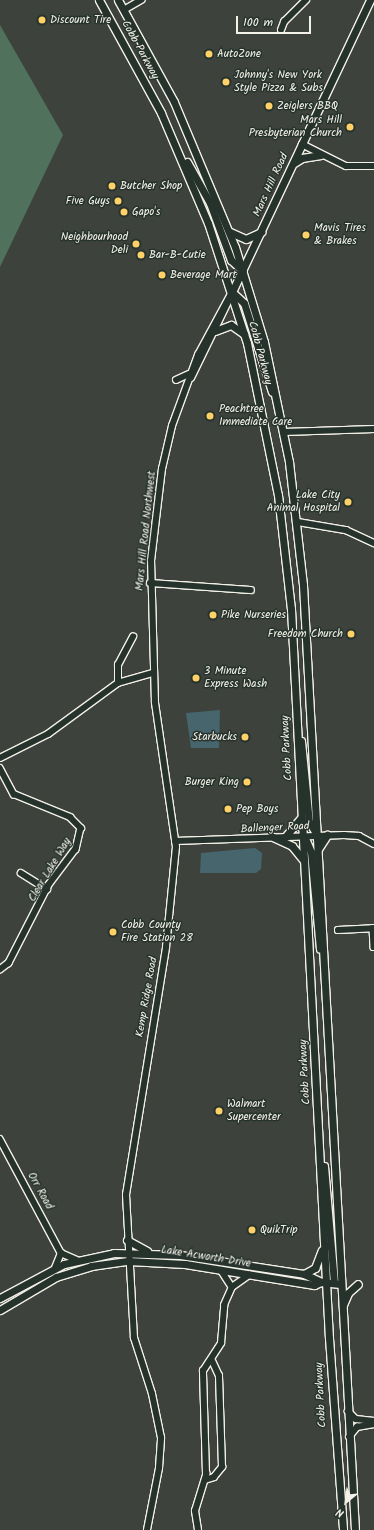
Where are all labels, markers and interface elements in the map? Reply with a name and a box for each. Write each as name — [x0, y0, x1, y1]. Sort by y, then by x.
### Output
scale bar — [238, 8, 313, 34]
place label: Discount Tire — [50, 13, 111, 27]
text: 100 m — [243, 13, 273, 32]
marker: Discount Tire — [37, 15, 47, 25]
street label: Cobb Parkway — [118, 18, 162, 82]
place label: AutoZone — [217, 47, 261, 61]
marker: AutoZone — [204, 49, 214, 59]
place label: Johnny's New York Style Pizza & Subs — [234, 69, 323, 95]
marker: Johnny's New York Style Pizza & Subs — [221, 77, 231, 87]
place label: Zeiglers BBQ — [277, 99, 338, 113]
marker: Zeiglers BBQ — [264, 101, 274, 111]
place label: Mars Hill Presbyterian Church — [249, 114, 342, 140]
marker: Mars Hill Presbyterian Church — [345, 122, 355, 132]
street label: Mars Hill Road — [251, 151, 291, 219]
place label: Butcher Shop — [120, 179, 182, 193]
marker: Butcher Shop — [107, 181, 117, 191]
place label: Five Guys — [66, 194, 110, 208]
marker: Five Guys — [113, 196, 123, 206]
place label: Gapo's — [132, 205, 160, 219]
marker: Gapo's — [119, 207, 129, 217]
place label: Mavis Tires & Brakes — [314, 222, 366, 248]
marker: Mavis Tires & Brakes — [301, 230, 311, 240]
place label: Neighbourhood Deli — [61, 231, 128, 257]
marker: Neighbourhood Deli — [131, 239, 141, 249]
place label: Bar-B-Cutie — [149, 248, 206, 262]
marker: Bar-B-Cutie — [136, 250, 146, 260]
place label: Beverage Mart — [170, 268, 237, 282]
marker: Beverage Mart — [157, 270, 167, 280]
street label: Cobb Parkway — [245, 320, 275, 386]
place label: Peachtree Immediate Care — [219, 403, 292, 429]
marker: Peachtree Immediate Care — [204, 410, 216, 422]
street label: Mars Hill Road Northwest — [133, 470, 159, 592]
place label: Lake City Animal Hospital — [267, 489, 340, 515]
marker: Lake City Animal Hospital — [343, 497, 353, 507]
place label: Pike Nurseries — [221, 608, 286, 622]
marker: Pike Nurseries — [208, 610, 218, 620]
place label: Freedom Church — [268, 627, 343, 641]
marker: Freedom Church — [346, 629, 356, 639]
place label: 3 Minute Express Wash — [204, 665, 267, 691]
marker: 3 Minute Express Wash — [191, 673, 201, 683]
street label: Cobb Parkway — [279, 715, 295, 781]
place label: Starbucks — [192, 730, 237, 744]
marker: Starbucks — [240, 732, 250, 742]
place label: Burger King — [185, 775, 239, 789]
marker: Burger King — [242, 777, 252, 787]
place label: Pep Boys — [236, 802, 278, 816]
marker: Pep Boys — [223, 804, 233, 814]
street label: Ballenger Road — [240, 820, 310, 836]
street label: Clear Lake Way — [26, 836, 74, 904]
place label: Cobb County Fire Station 28 — [121, 919, 193, 945]
marker: Cobb County Fire Station 28 — [108, 927, 118, 937]
street label: Kemp Ridge Road — [133, 956, 161, 1038]
street label: Cobb Parkway — [297, 1039, 313, 1105]
place label: Walmart Supercenter — [227, 1098, 281, 1124]
marker: Walmart Supercenter — [214, 1106, 224, 1116]
street label: Orr Road — [24, 1170, 56, 1212]
place label: QuikTrip — [260, 1223, 298, 1237]
marker: QuikTrip — [247, 1225, 257, 1235]
street label: Lake Acworth Drive — [160, 1243, 252, 1271]
street label: Cobb Parkway — [313, 1362, 329, 1428]
north arrow — [326, 1482, 366, 1522]
text: N — [333, 1503, 348, 1522]

